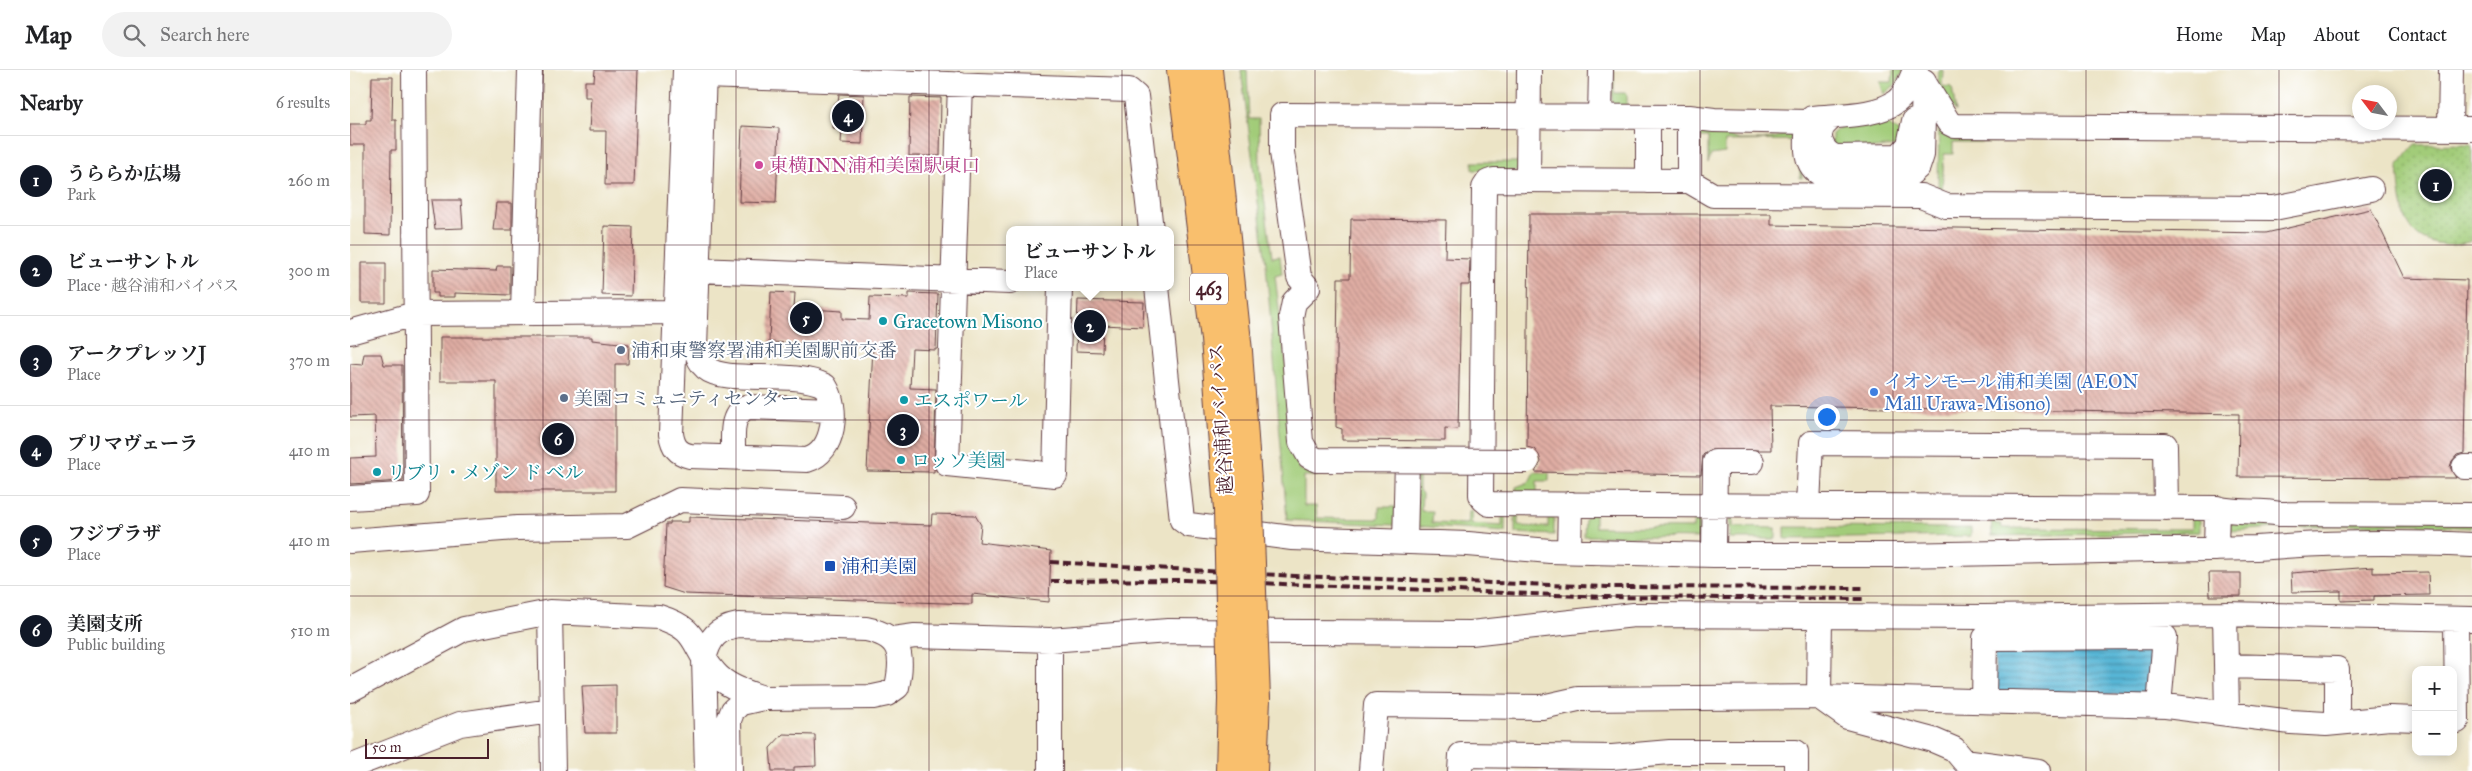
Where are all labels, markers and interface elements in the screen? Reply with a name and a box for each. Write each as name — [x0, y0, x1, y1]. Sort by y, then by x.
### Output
search box — [102, 12, 452, 57]
text: Map — [25, 20, 72, 50]
icon: search — [120, 21, 148, 49]
text: Search here — [160, 23, 250, 46]
text: Home — [2176, 24, 2223, 46]
text: Map — [2251, 24, 2286, 46]
text: About — [2314, 24, 2360, 46]
text: Contact — [2388, 24, 2447, 46]
north arrow — [2352, 85, 2397, 130]
text: Nearby — [20, 90, 83, 116]
text: 6 results — [276, 93, 330, 112]
pin: 4 — [832, 97, 864, 135]
place label: 東横INN浦和美園駅東口 — [769, 154, 980, 177]
marker: 東横INN浦和美園駅東口 — [753, 159, 765, 171]
text: うららか広場 — [67, 162, 181, 185]
pin: 1 — [2420, 166, 2452, 204]
text: 1 — [33, 171, 39, 190]
text: 260 m — [288, 171, 330, 190]
text: Park — [67, 185, 96, 204]
popup — [1006, 226, 1174, 291]
text: ビューサントル — [1024, 240, 1156, 263]
text: ビューサントル — [67, 250, 199, 273]
text: 2 — [32, 261, 40, 280]
text: 300 m — [288, 261, 330, 280]
text: Place — [1024, 263, 1058, 282]
road number: 463 — [1190, 273, 1228, 304]
text: Place · 越谷浦和バイパス — [67, 276, 239, 295]
pin: 5 — [790, 299, 822, 337]
pin: 2 — [1074, 307, 1106, 345]
place label: Gracetown Misono — [893, 310, 1043, 333]
marker: Gracetown Misono — [877, 315, 889, 327]
place label: 浦和東警察署浦和美園駅前交番 — [631, 339, 897, 362]
text: アークプレッソJ — [67, 342, 206, 365]
street label: 越谷浦和バイパス — [1204, 343, 1238, 495]
marker: 浦和東警察署浦和美園駅前交番 — [615, 344, 627, 356]
text: 3 — [33, 351, 39, 370]
text: 370 m — [289, 351, 330, 370]
text: Place — [67, 365, 101, 384]
place label: イオンモール浦和美園 (AEON Mall Urawa-Misono) — [1884, 370, 2138, 416]
marker: イオンモール浦和美園 (AEON Mall Urawa-Misono) — [1868, 386, 1880, 398]
place label: 美園コミュニティセンター — [574, 387, 799, 410]
place label: エスポワール — [914, 389, 1028, 412]
marker: 美園コミュニティセンター — [558, 392, 570, 404]
marker: エスポワール — [898, 394, 910, 406]
your location — [1814, 404, 1840, 430]
pin: 3 — [887, 411, 919, 449]
pin: 6 — [542, 420, 574, 458]
text: プリマヴェーラ — [67, 432, 198, 455]
text: 4 — [32, 441, 40, 460]
text: 410 m — [289, 441, 330, 460]
place label: ロッソ美園 — [911, 449, 1006, 472]
marker: ロッソ美園 — [895, 454, 907, 466]
text: Place — [67, 455, 101, 474]
place label: リブリ・メゾン ド ベル — [387, 461, 584, 484]
marker: リブリ・メゾン ド ベル — [371, 466, 383, 478]
text: フジプラザ — [67, 522, 161, 545]
text: 5 — [32, 531, 40, 550]
text: 410 m — [289, 531, 330, 550]
text: Place — [67, 545, 101, 564]
place label: 浦和美園 — [841, 555, 917, 578]
marker: 浦和美園 — [823, 559, 837, 573]
text: 美園支所 — [67, 612, 143, 635]
text: 6 — [32, 621, 40, 640]
text: 510 m — [290, 621, 330, 640]
text: Public building — [67, 635, 165, 654]
map controls — [2412, 666, 2457, 756]
button: + — [2412, 666, 2457, 711]
button: − — [2412, 711, 2457, 756]
scale bar — [365, 736, 489, 759]
text: 50 m — [372, 739, 401, 756]

